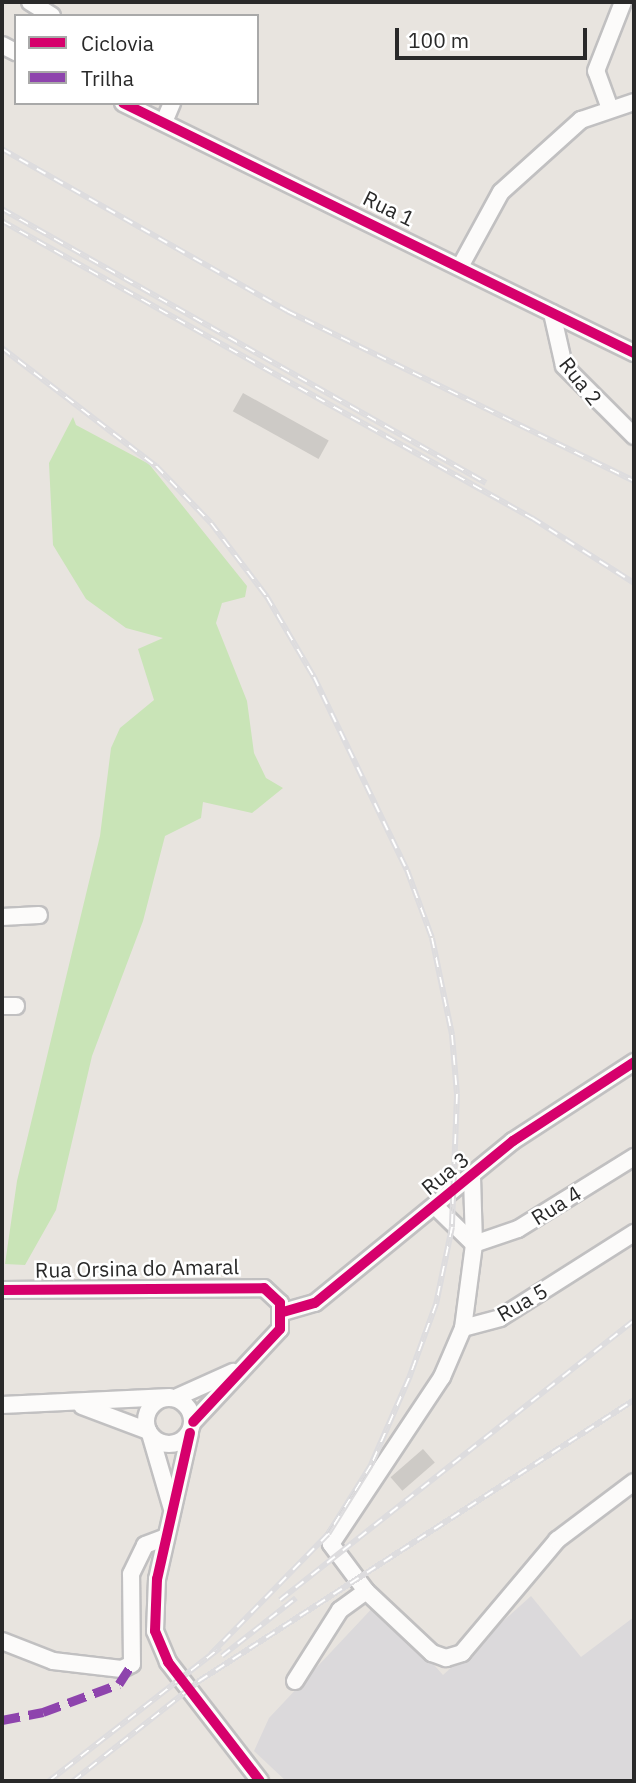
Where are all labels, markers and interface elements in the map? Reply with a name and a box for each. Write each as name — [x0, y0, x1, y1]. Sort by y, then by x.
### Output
legend — [14, 14, 259, 105]
scale bar — [398, 14, 590, 58]
text: 100 m — [408, 26, 469, 54]
text: Ciclovia — [81, 29, 154, 57]
text: Trilha — [81, 64, 134, 92]
street label: Rua 1 — [359, 185, 419, 231]
street label: Rua 2 — [554, 352, 608, 410]
street label: Rua 3 — [416, 1146, 474, 1200]
street label: Rua 4 — [526, 1180, 586, 1230]
street label: Rua Orsina do Amaral — [35, 1254, 239, 1282]
street label: Rua 5 — [492, 1278, 552, 1326]

